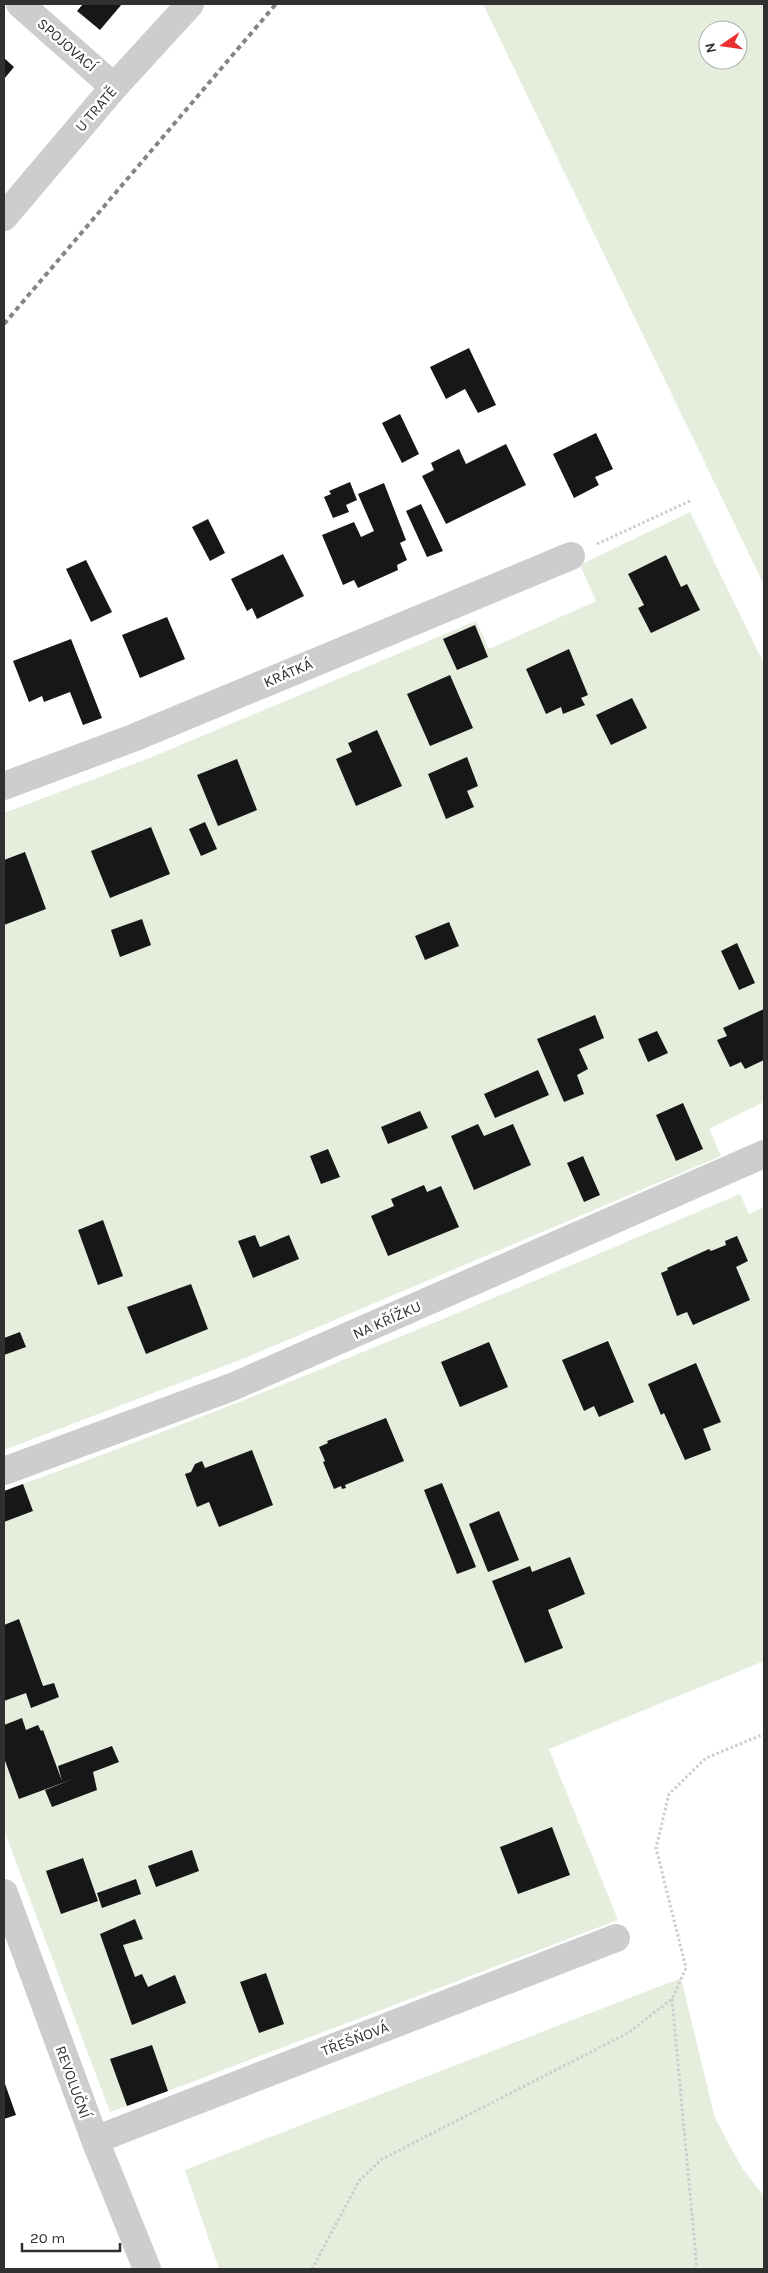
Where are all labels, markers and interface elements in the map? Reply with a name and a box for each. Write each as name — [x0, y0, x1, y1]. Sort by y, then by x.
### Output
street label: SPOJOVACÍ — [34, 14, 101, 76]
north arrow — [698, 20, 748, 70]
text: N — [701, 41, 720, 55]
street label: U TRATĚ — [71, 83, 121, 135]
street label: KRÁTKÁ — [261, 654, 316, 691]
street label: NA KŘÍŽKU — [350, 1297, 424, 1343]
street label: TŘEŠŇOVÁ — [319, 2018, 392, 2060]
street label: REVOLUČNÍ — [52, 2043, 95, 2122]
scale bar — [22, 2220, 120, 2252]
text: 20 m — [30, 2229, 65, 2247]

